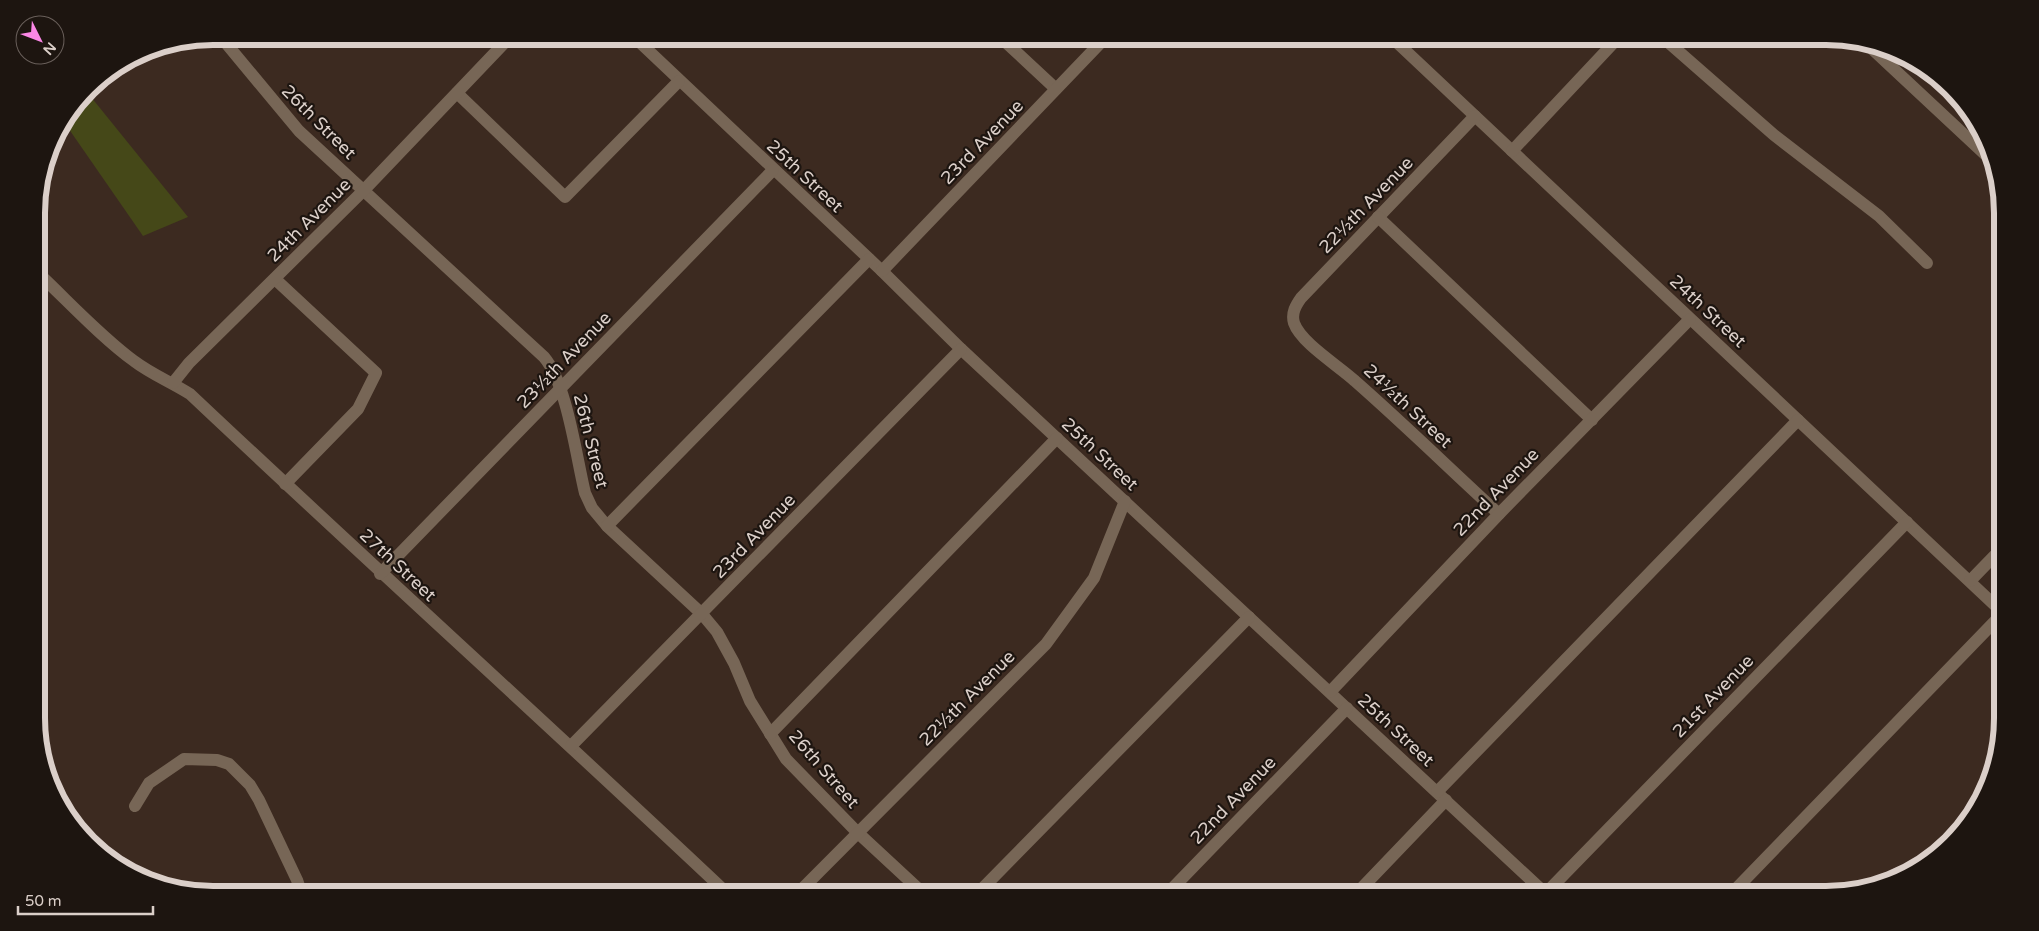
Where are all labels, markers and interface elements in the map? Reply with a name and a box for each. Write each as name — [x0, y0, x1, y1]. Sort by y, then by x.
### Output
north arrow — [15, 15, 65, 65]
text: N — [39, 38, 59, 58]
street label: 26th Street — [277, 80, 361, 164]
street label: 23rd Avenue — [936, 95, 1028, 189]
street label: 25th Street — [762, 135, 848, 217]
street label: 22½th Avenue — [1314, 152, 1418, 258]
street label: 24th Avenue — [262, 173, 356, 267]
street label: 24th Street — [1665, 270, 1751, 352]
street label: 23½th Avenue — [512, 307, 616, 413]
street label: 24½th Street — [1359, 359, 1457, 453]
street label: 26th Street — [569, 391, 613, 491]
street label: 25th Street — [1057, 413, 1143, 495]
street label: 22nd Avenue — [1448, 443, 1544, 541]
street label: 23rd Avenue — [708, 489, 800, 583]
street label: 27th Street — [355, 524, 441, 606]
street label: 22½th Avenue — [915, 646, 1019, 750]
street label: 21st Avenue — [1668, 650, 1758, 742]
street label: 25th Street — [1353, 689, 1439, 771]
street label: 26th Street — [784, 725, 864, 813]
street label: 22nd Avenue — [1185, 751, 1281, 849]
scale bar — [18, 884, 152, 916]
text: 50 m — [25, 892, 62, 910]

